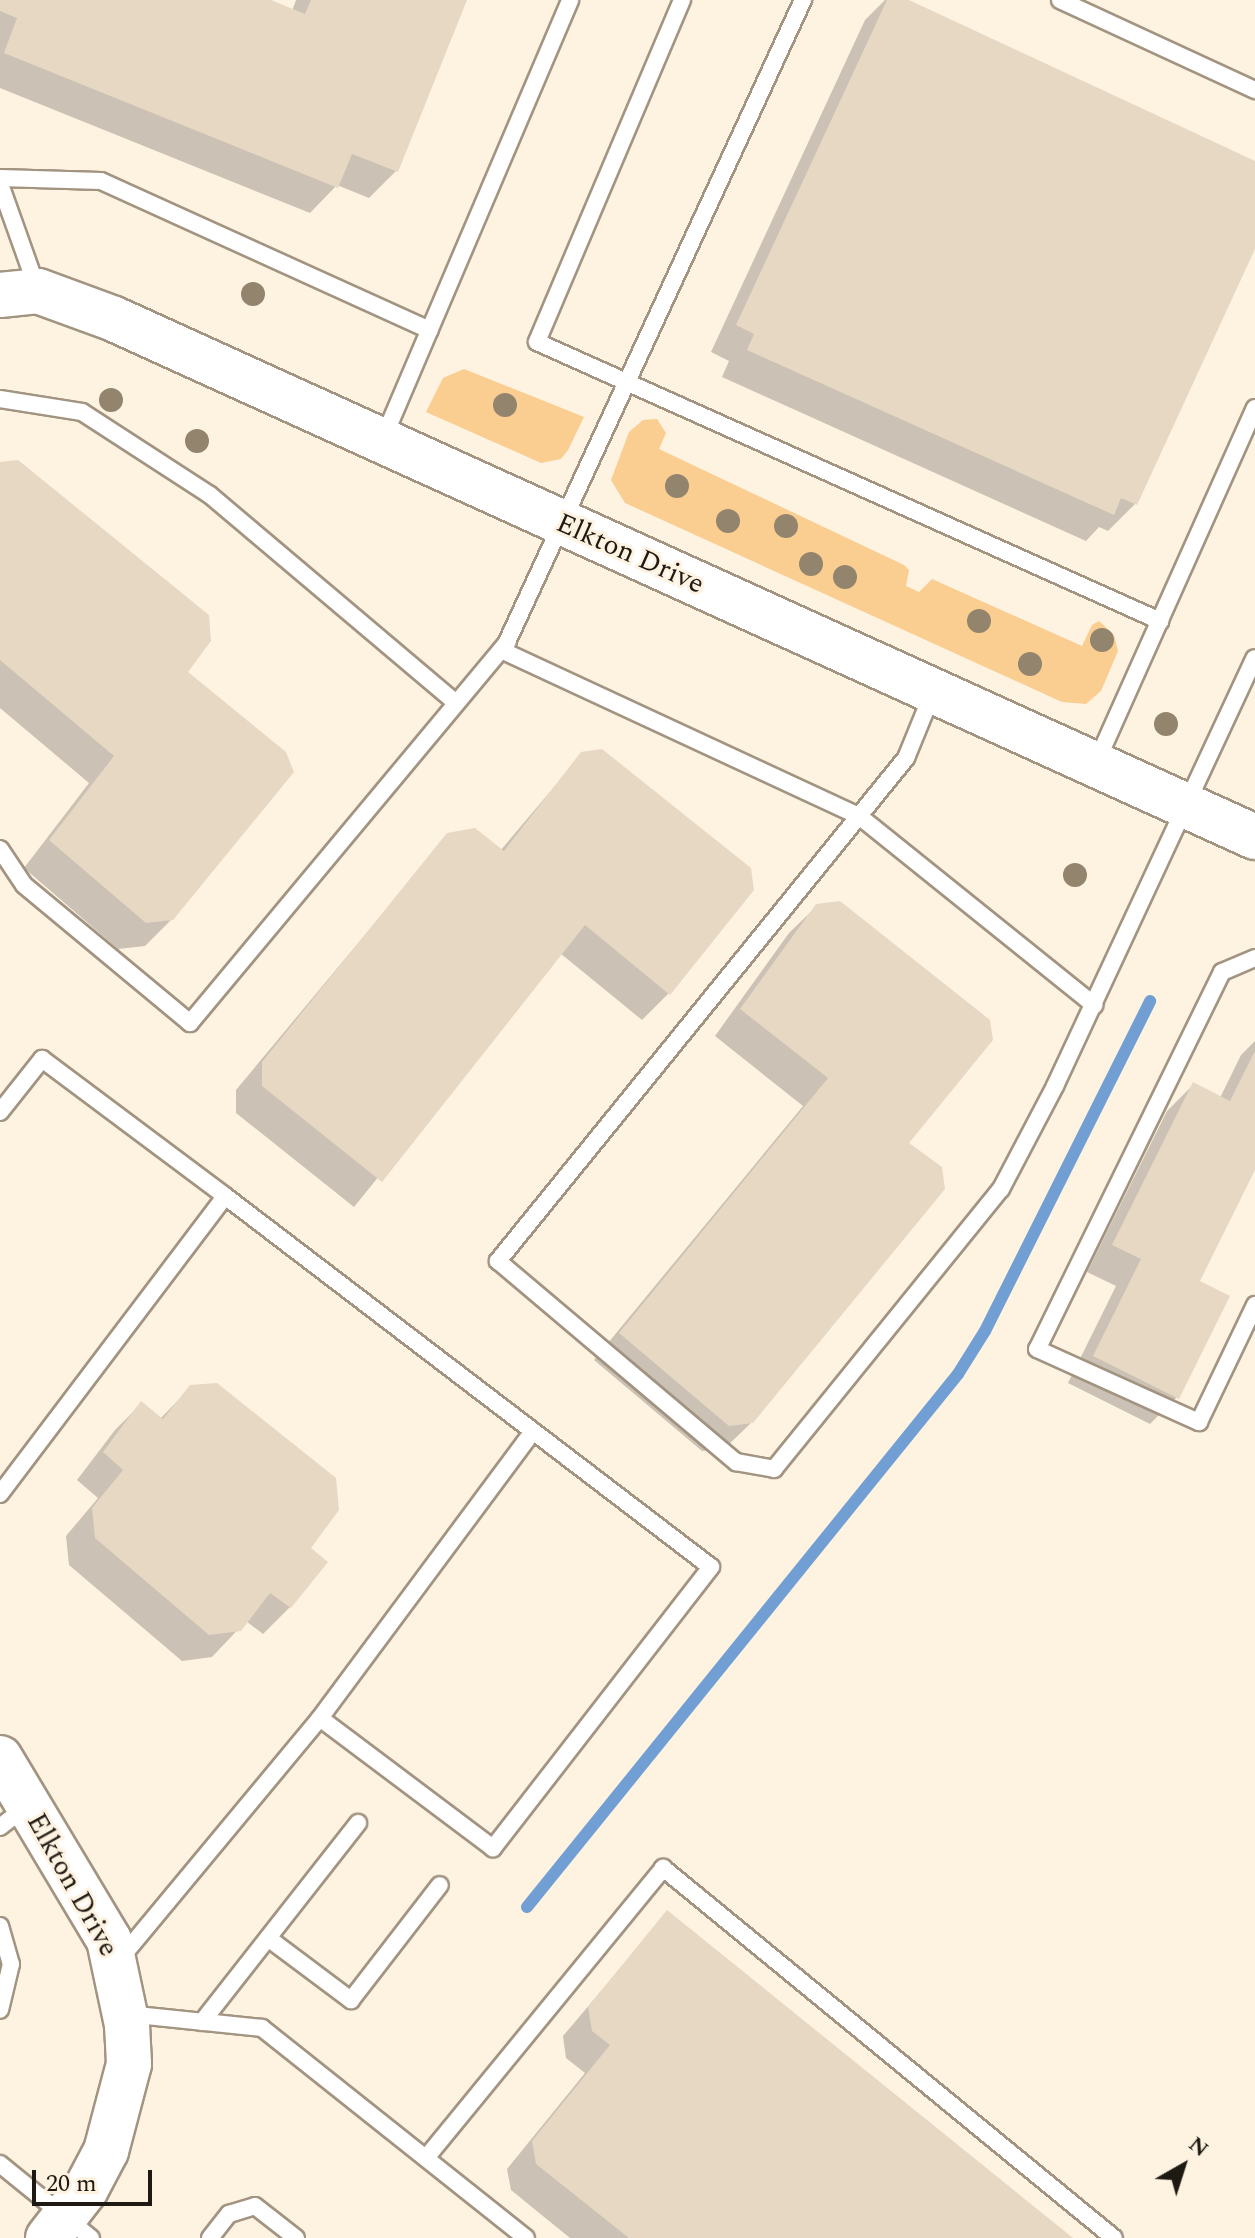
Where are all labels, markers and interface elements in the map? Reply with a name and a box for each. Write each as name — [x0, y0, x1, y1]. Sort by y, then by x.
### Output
street label: Elkton Drive — [551, 506, 709, 602]
street label: Elkton Drive — [19, 1808, 125, 1962]
north arrow — [1143, 2126, 1223, 2206]
text: N — [1181, 2128, 1216, 2165]
scale bar — [36, 2154, 156, 2204]
text: 20 m — [46, 2166, 97, 2202]

